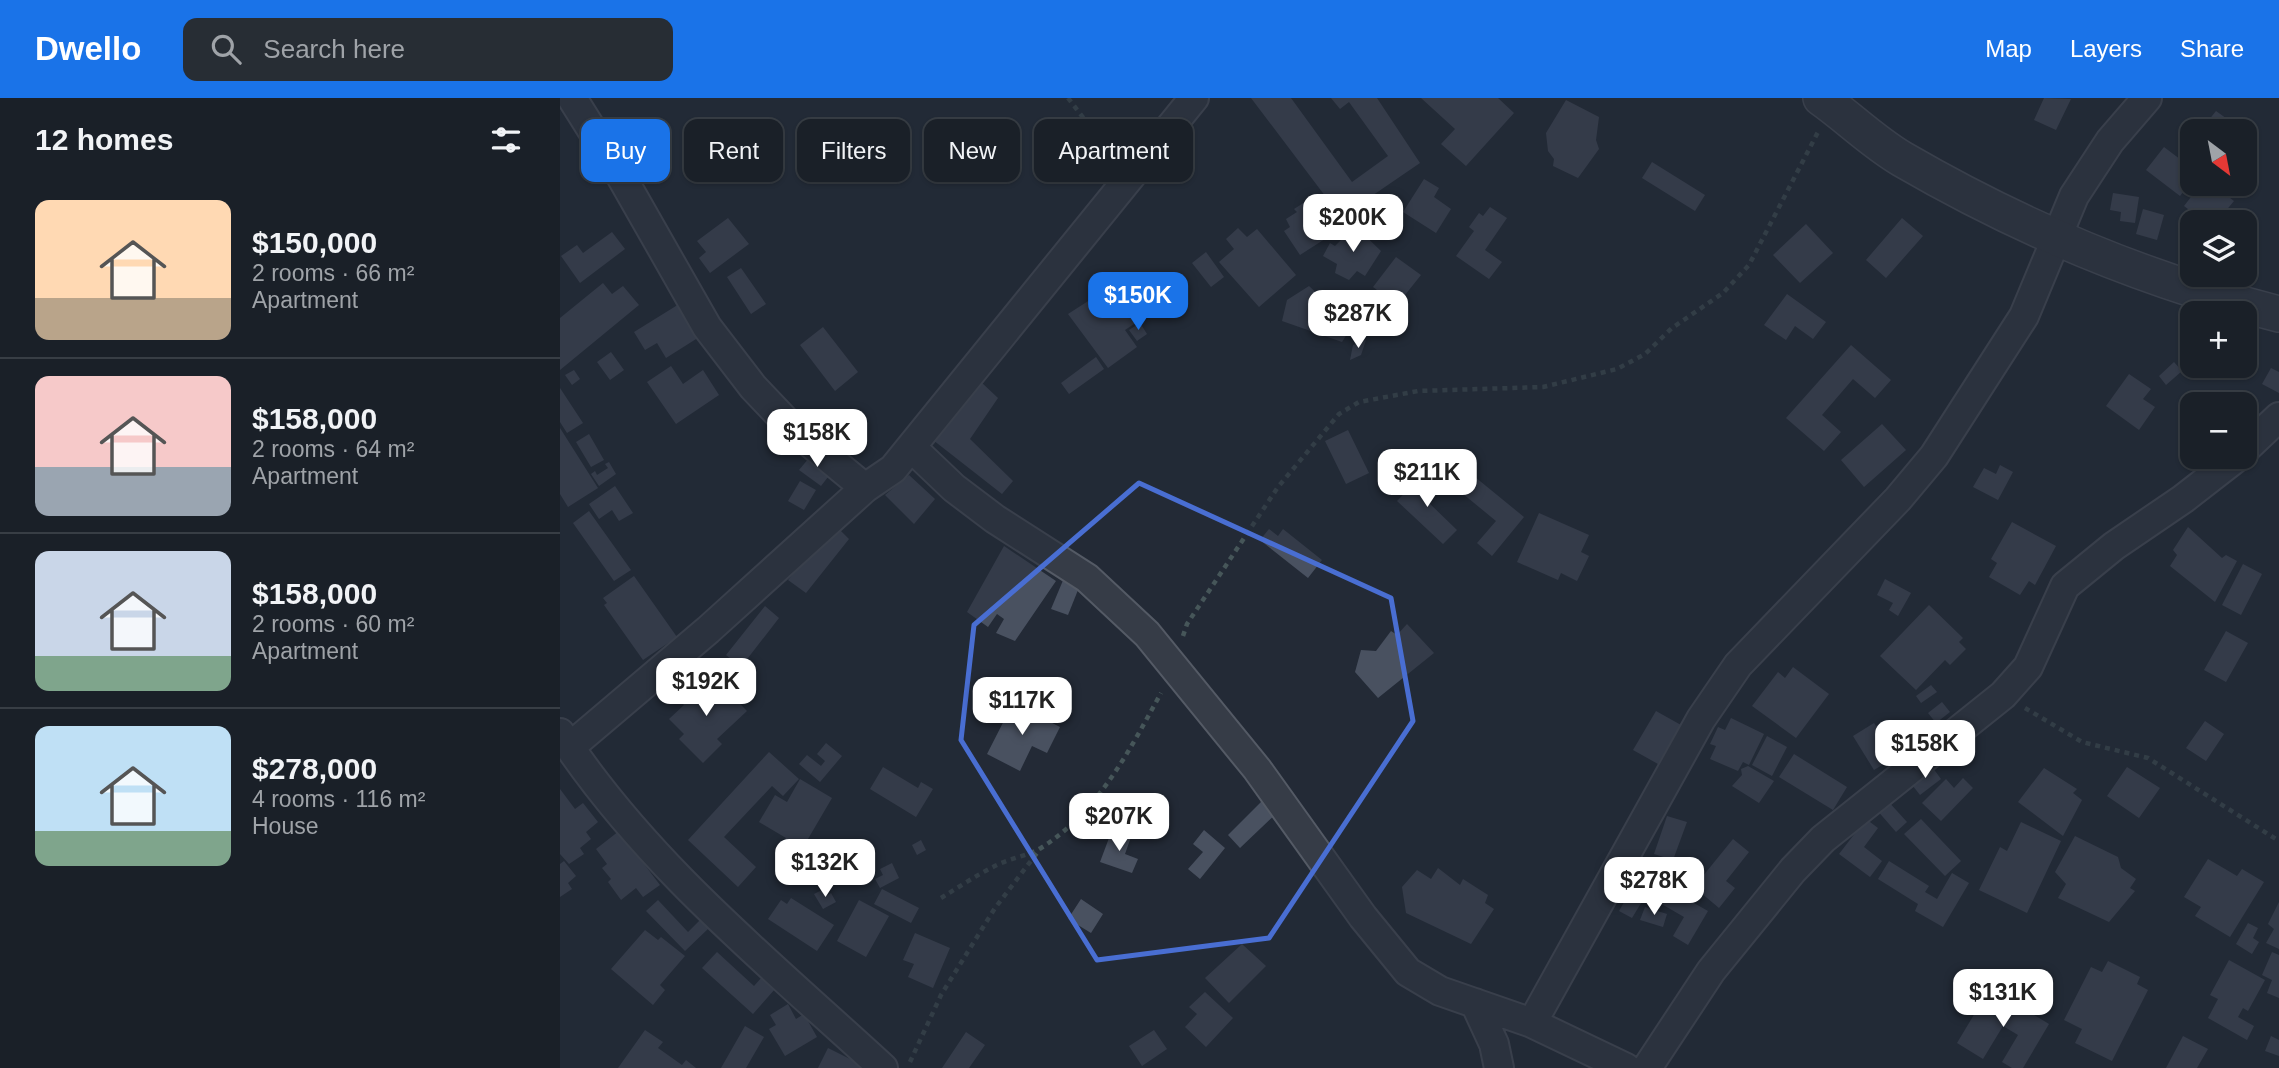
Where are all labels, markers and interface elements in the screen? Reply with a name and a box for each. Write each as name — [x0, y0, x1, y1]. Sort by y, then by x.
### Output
search box — [183, 18, 673, 81]
text: Dwello — [35, 30, 141, 67]
icon: search — [207, 30, 245, 68]
text: Search here — [263, 34, 405, 64]
text: Map — [1985, 35, 2032, 62]
text: Layers — [2070, 35, 2142, 62]
text: Share — [2180, 35, 2244, 62]
chip: Buy — [581, 119, 670, 182]
chip: Rent — [684, 119, 783, 182]
chip: Filters — [797, 119, 910, 182]
chip: New — [924, 119, 1020, 182]
chip: Apartment — [1034, 119, 1193, 182]
north arrow — [2180, 119, 2258, 196]
map controls — [2180, 119, 2257, 469]
icon: filters — [487, 121, 525, 159]
text: 12 homes — [35, 123, 173, 156]
pin: $200K — [1304, 194, 1402, 254]
text: $200K — [1319, 204, 1387, 230]
button: layers — [2180, 210, 2257, 287]
text: $150,000 — [252, 226, 377, 259]
icon: home — [91, 228, 175, 312]
text: 2 rooms · 66 m² — [252, 260, 414, 286]
pin: $150K — [1089, 272, 1187, 332]
text: $150K — [1104, 282, 1172, 308]
text: Apartment — [252, 287, 358, 313]
pin: $287K — [1309, 290, 1407, 350]
text: $287K — [1324, 300, 1392, 326]
button: + — [2180, 301, 2257, 378]
button: − — [2180, 392, 2257, 469]
text: $158,000 — [252, 402, 377, 435]
icon: home — [91, 404, 175, 488]
pin: $158K — [768, 410, 866, 469]
text: $158K — [783, 419, 851, 445]
text: 2 rooms · 64 m² — [252, 436, 414, 462]
pin: $211K — [1378, 450, 1476, 509]
text: $211K — [1394, 459, 1460, 485]
text: Apartment — [252, 463, 358, 489]
text: $158,000 — [252, 577, 377, 610]
icon: home — [91, 579, 175, 663]
text: 2 rooms · 60 m² — [252, 611, 414, 637]
text: Apartment — [252, 638, 358, 664]
pin: $192K — [657, 658, 755, 718]
text: $192K — [672, 668, 740, 694]
pin: $117K — [973, 678, 1071, 737]
text: $117K — [989, 687, 1055, 713]
pin: $158K — [1876, 720, 1974, 780]
text: $158K — [1891, 730, 1959, 756]
text: $278,000 — [252, 752, 377, 785]
icon: home — [91, 754, 175, 838]
text: 4 rooms · 116 m² — [252, 786, 425, 812]
pin: $207K — [1070, 794, 1168, 853]
text: $207K — [1085, 803, 1153, 829]
text: House — [252, 813, 318, 839]
pin: $132K — [776, 840, 874, 899]
text: $132K — [791, 849, 859, 875]
pin: $278K — [1605, 858, 1703, 917]
text: $278K — [1620, 867, 1688, 893]
pin: $131K — [1954, 970, 2052, 1029]
text: $131K — [1969, 979, 2037, 1005]

